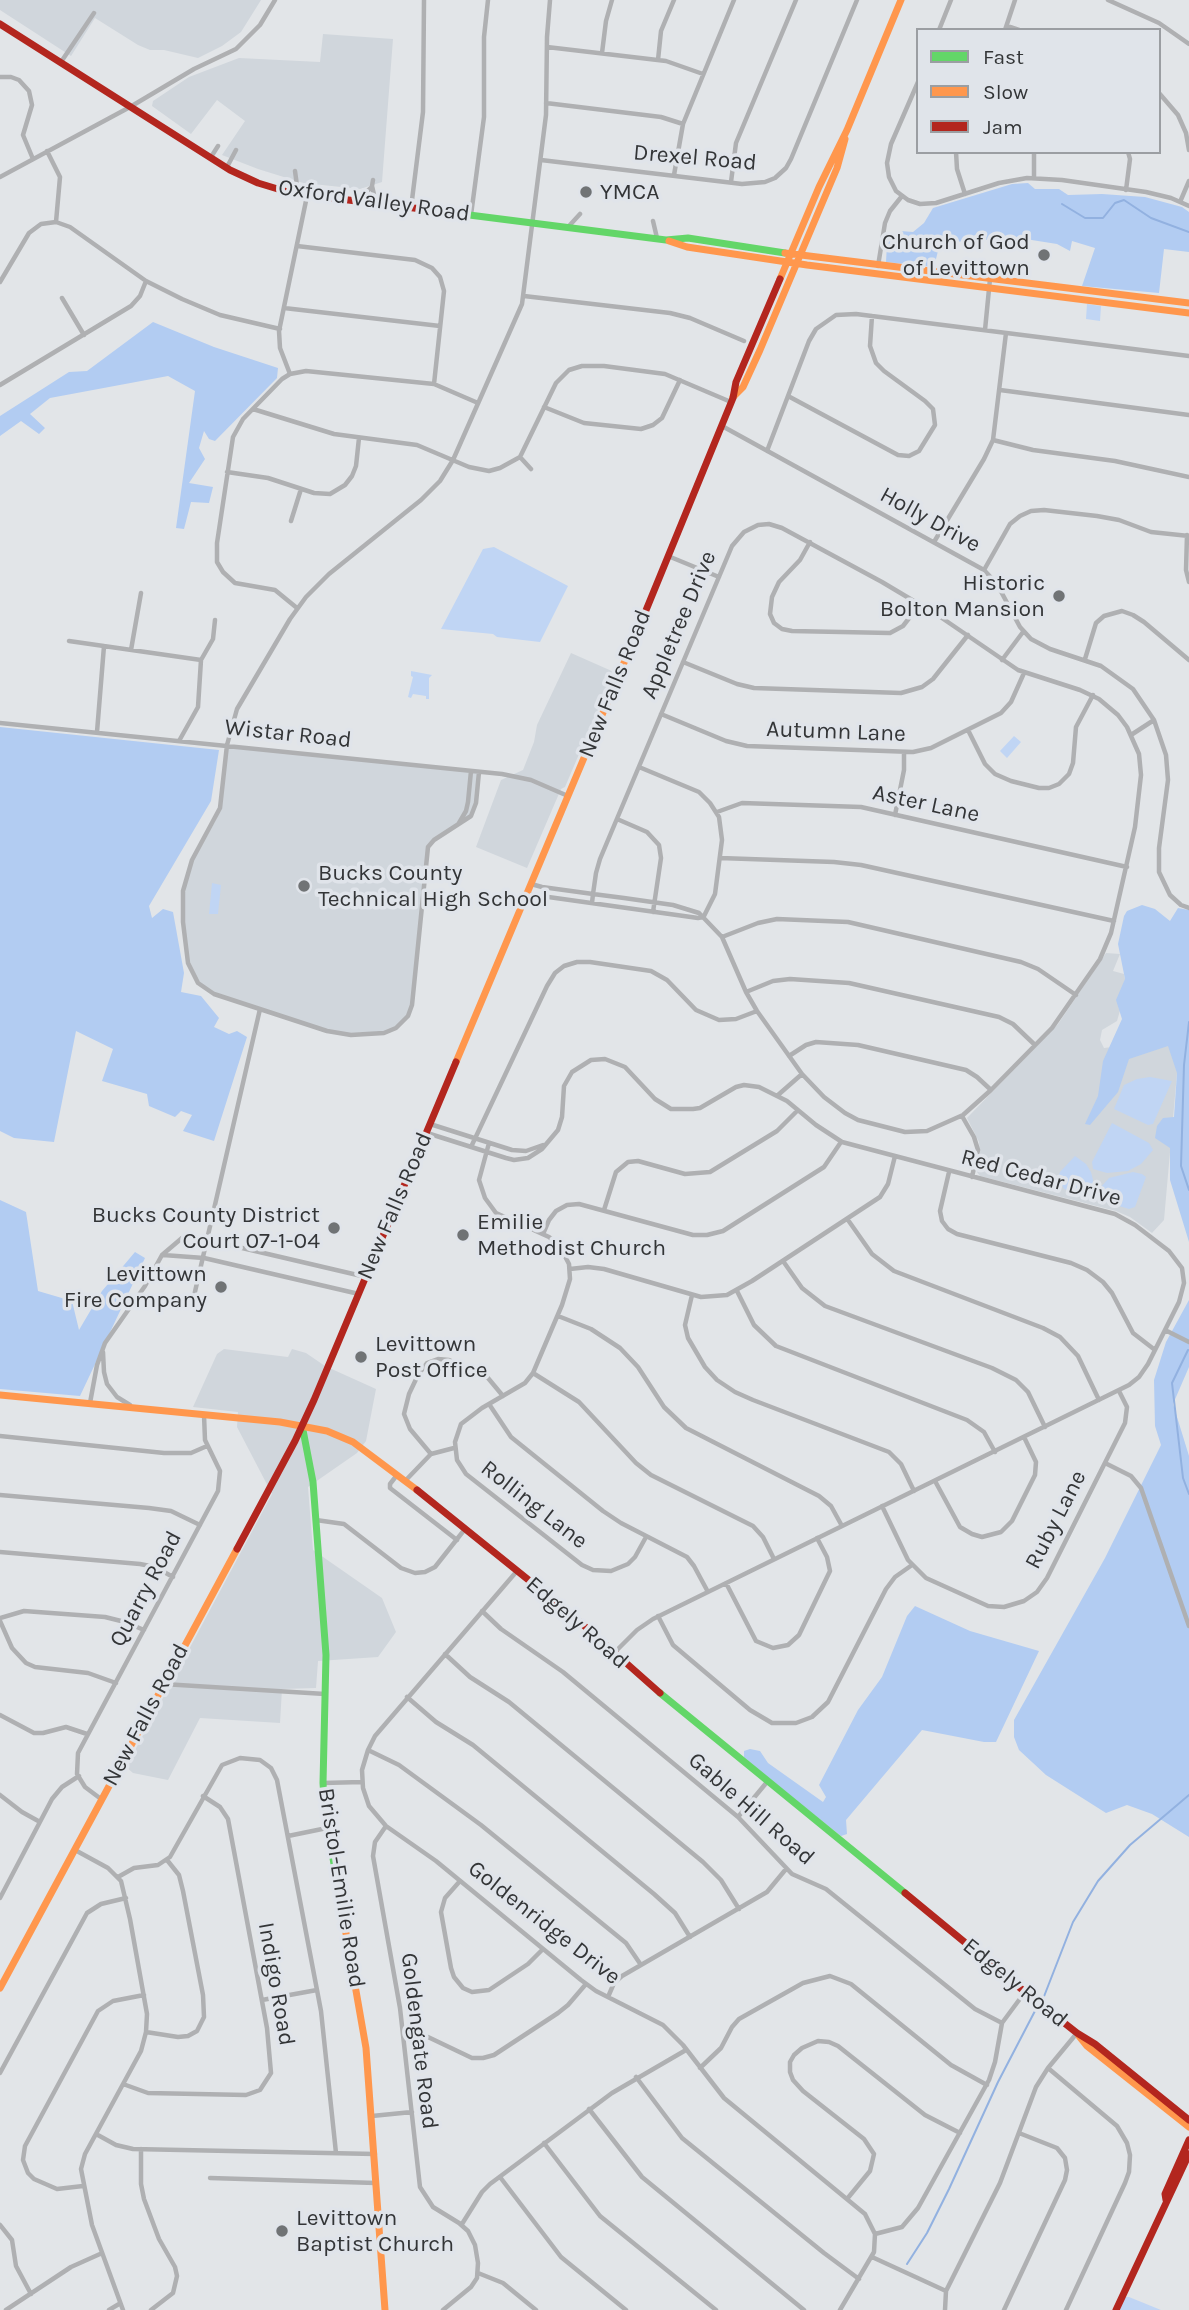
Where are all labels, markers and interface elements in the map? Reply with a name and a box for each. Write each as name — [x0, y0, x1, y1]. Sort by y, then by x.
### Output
legend — [916, 28, 1161, 154]
text: Fast — [983, 45, 1024, 69]
text: Slow — [983, 80, 1028, 104]
text: Jam — [983, 115, 1023, 139]
street label: Drexel Road — [632, 139, 758, 177]
street label: Oxford Valley Road — [276, 174, 472, 228]
place label: YMCA — [600, 178, 659, 206]
marker: YMCA — [578, 184, 594, 200]
place label: Church of God of Levittown — [882, 228, 1030, 282]
marker: Church of God of Levittown — [1036, 247, 1052, 263]
street label: Holly Drive — [875, 481, 985, 559]
street label: Appletree Drive — [635, 547, 723, 703]
place label: Historic Bolton Mansion — [880, 569, 1045, 623]
marker: Historic Bolton Mansion — [1051, 588, 1067, 604]
street label: New Falls Road — [573, 606, 657, 762]
street label: Wistar Road — [223, 714, 353, 754]
street label: Autumn Lane — [766, 716, 906, 748]
street label: Aster Lane — [870, 779, 982, 829]
place label: Bucks County Technical High School — [318, 859, 548, 913]
marker: Bucks County Technical High School — [296, 878, 312, 894]
street label: New Falls Road — [352, 1128, 438, 1284]
street label: Red Cedar Drive — [958, 1143, 1124, 1213]
place label: Bucks County District Court 07-1-04 — [92, 1201, 320, 1255]
place label: Emilie Methodist Church — [477, 1208, 666, 1262]
marker: Bucks County District Court 07-1-04 — [326, 1220, 342, 1236]
marker: Emilie Methodist Church — [455, 1227, 471, 1243]
place label: Levittown Fire Company — [64, 1260, 207, 1314]
marker: Levittown Fire Company — [213, 1279, 229, 1295]
place label: Levittown Post Office — [375, 1330, 488, 1384]
marker: Levittown Post Office — [353, 1349, 369, 1365]
street label: Rolling Lane — [475, 1455, 593, 1555]
street label: Ruby Lane — [1019, 1466, 1093, 1574]
street label: Quarry Road — [104, 1526, 188, 1652]
street label: Edgely Road — [520, 1571, 634, 1675]
street label: New Falls Road — [97, 1639, 195, 1791]
street label: Gable Hill Road — [682, 1747, 820, 1871]
street label: Bristol-Emilie Road — [312, 1786, 370, 1990]
street label: Goldenridge Drive — [462, 1855, 626, 1991]
street label: Indigo Road — [252, 1920, 300, 2048]
street label: Edgely Road — [957, 1932, 1073, 2034]
street label: Goldengate Road — [394, 1951, 444, 2131]
place label: Levittown Baptist Church — [296, 2204, 454, 2258]
marker: Levittown Baptist Church — [274, 2223, 290, 2239]

